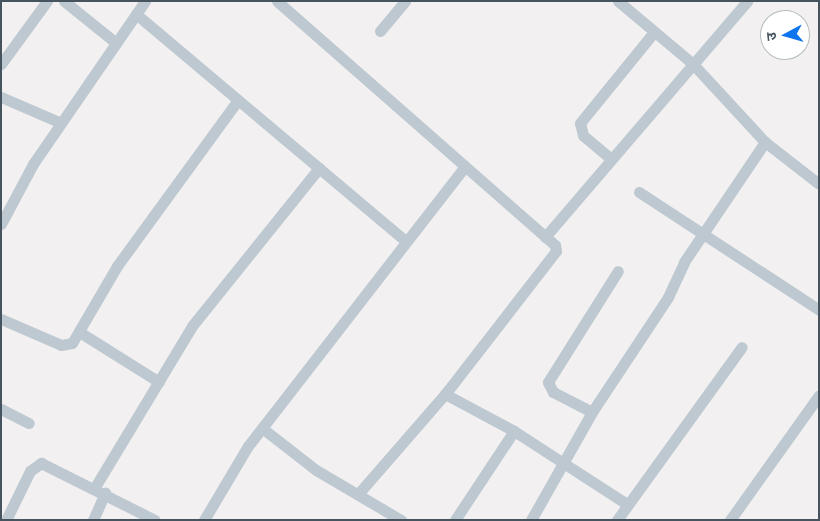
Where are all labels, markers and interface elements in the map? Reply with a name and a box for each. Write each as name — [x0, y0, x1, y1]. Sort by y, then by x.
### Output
north arrow — [760, 10, 810, 60]
text: उ — [762, 32, 779, 41]

